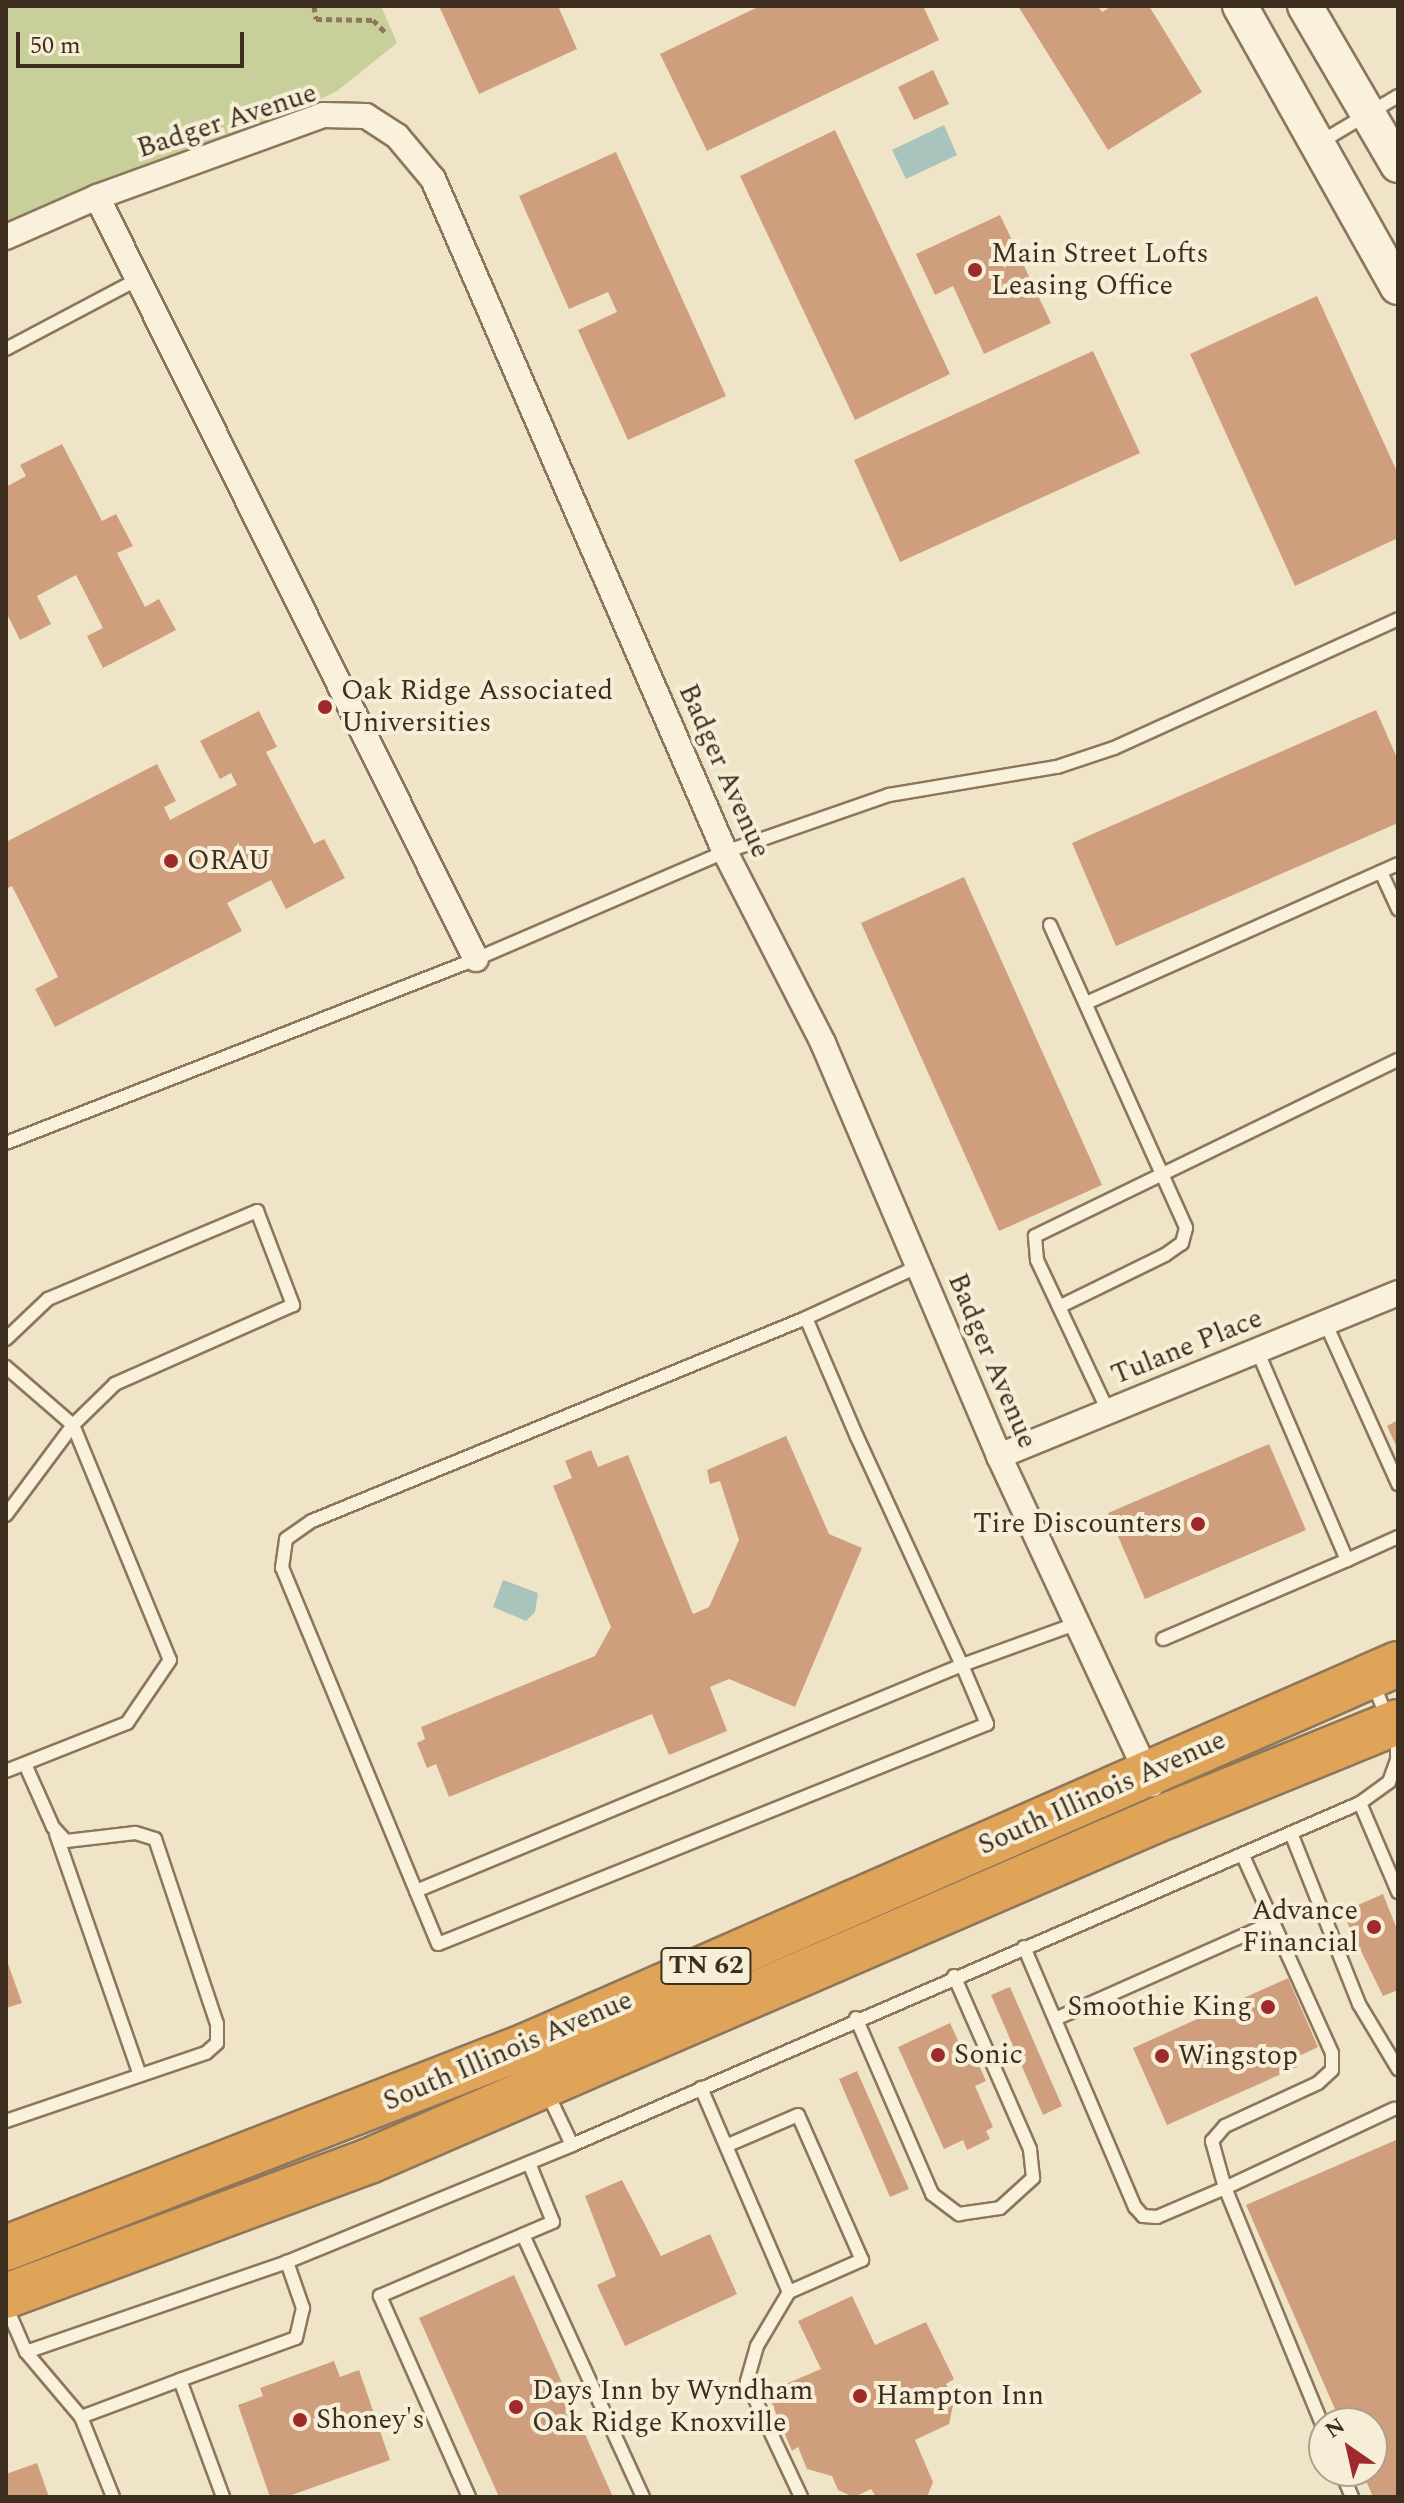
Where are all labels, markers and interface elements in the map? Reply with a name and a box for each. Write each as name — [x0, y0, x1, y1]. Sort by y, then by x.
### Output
scale bar — [20, 16, 248, 66]
text: 50 m — [30, 28, 81, 64]
street label: Badger Avenue — [133, 76, 321, 166]
place label: Main Street Lofts Leasing Office — [991, 237, 1208, 303]
marker: Main Street Lofts Leasing Office — [966, 261, 984, 279]
place label: Oak Ridge Associated Universities — [341, 674, 613, 740]
street label: Badger Avenue — [671, 679, 777, 863]
marker: Oak Ridge Associated Universities — [316, 698, 334, 716]
place label: ORAU — [187, 844, 271, 878]
marker: ORAU — [162, 852, 180, 870]
street label: Badger Avenue — [940, 1268, 1044, 1454]
street label: Tulane Place — [1107, 1301, 1267, 1393]
place label: Tire Discounters — [973, 1507, 1182, 1541]
marker: Tire Discounters — [1189, 1515, 1207, 1533]
street label: South Illinois Avenue — [973, 1723, 1231, 1863]
place label: Advance Financial — [1242, 1894, 1358, 1960]
marker: Advance Financial — [1365, 1918, 1383, 1936]
road number: TN 62 — [660, 1944, 752, 1988]
street label: South Illinois Avenue — [378, 1983, 638, 2119]
place label: Smoothie King — [1067, 1990, 1252, 2024]
marker: Smoothie King — [1259, 1998, 1277, 2016]
place label: Sonic — [954, 2038, 1023, 2072]
place label: Wingstop — [1178, 2039, 1298, 2073]
marker: Sonic — [929, 2046, 947, 2064]
marker: Wingstop — [1153, 2047, 1171, 2065]
place label: Days Inn by Wyndham Oak Ridge Knoxville — [532, 2374, 813, 2440]
place label: Hampton Inn — [876, 2379, 1044, 2413]
marker: Hampton Inn — [851, 2387, 869, 2405]
marker: Days Inn by Wyndham Oak Ridge Knoxville — [507, 2398, 525, 2416]
place label: Shoney's — [316, 2403, 425, 2437]
north arrow — [1308, 2407, 1388, 2487]
text: N — [1319, 2410, 1352, 2447]
marker: Shoney's — [291, 2411, 309, 2429]

